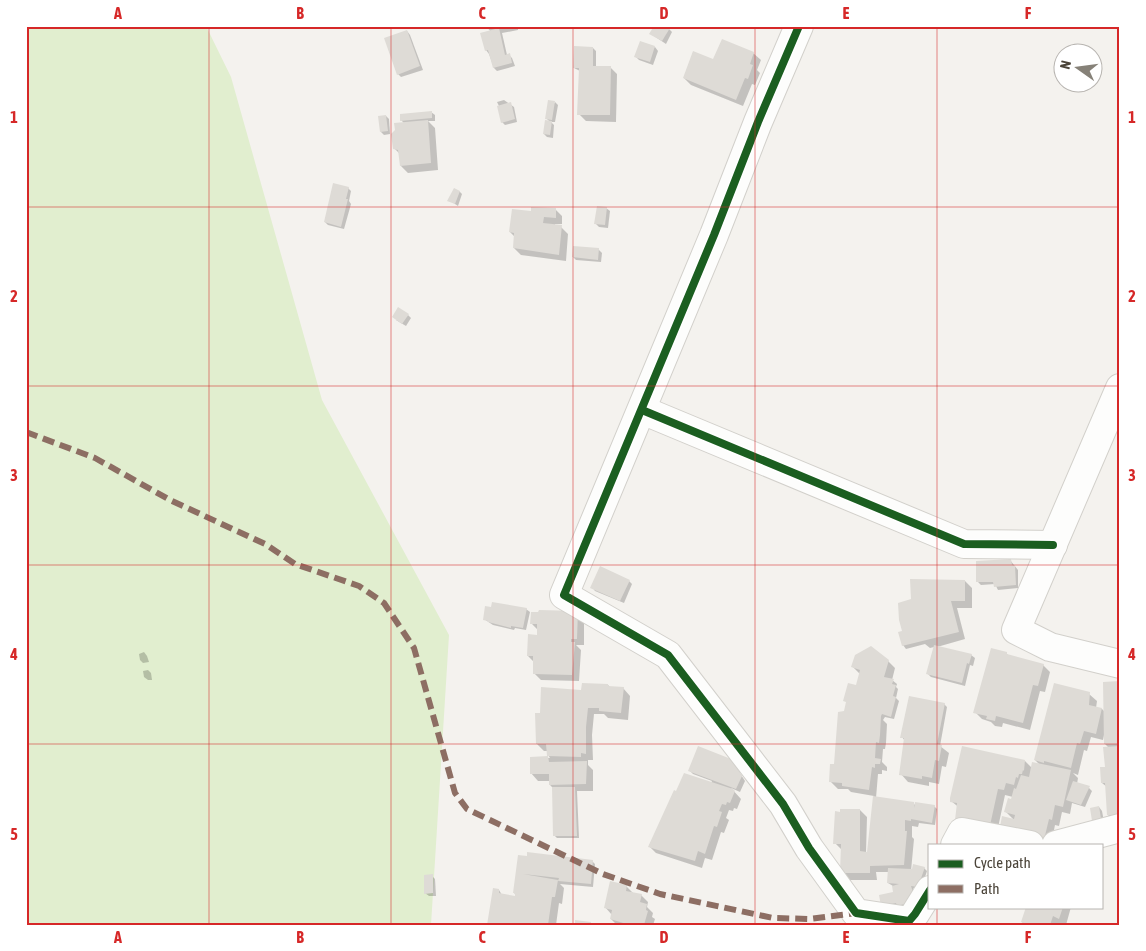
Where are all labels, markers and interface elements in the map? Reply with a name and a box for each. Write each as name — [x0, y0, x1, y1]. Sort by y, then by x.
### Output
text: A — [113, 4, 122, 22]
text: B — [296, 4, 304, 22]
text: C — [478, 4, 486, 22]
text: D — [660, 4, 669, 22]
text: E — [843, 4, 850, 22]
text: F — [1025, 4, 1032, 22]
north arrow — [1054, 42, 1104, 92]
text: N — [1057, 59, 1074, 71]
text: 1 — [10, 108, 18, 126]
text: 1 — [1128, 108, 1136, 126]
text: 2 — [10, 287, 18, 305]
text: 2 — [1128, 287, 1136, 305]
text: 3 — [10, 466, 18, 484]
text: 3 — [1128, 466, 1136, 484]
text: 4 — [9, 645, 18, 663]
text: 4 — [1127, 645, 1136, 663]
text: 5 — [10, 825, 18, 843]
text: 5 — [1128, 825, 1136, 843]
legend — [928, 844, 1104, 908]
text: Cycle path — [974, 854, 1031, 871]
text: Path — [974, 880, 1000, 897]
text: A — [113, 928, 122, 946]
text: B — [296, 928, 304, 946]
text: C — [478, 928, 486, 946]
text: D — [660, 928, 669, 946]
text: E — [843, 928, 850, 946]
text: F — [1025, 928, 1032, 946]

